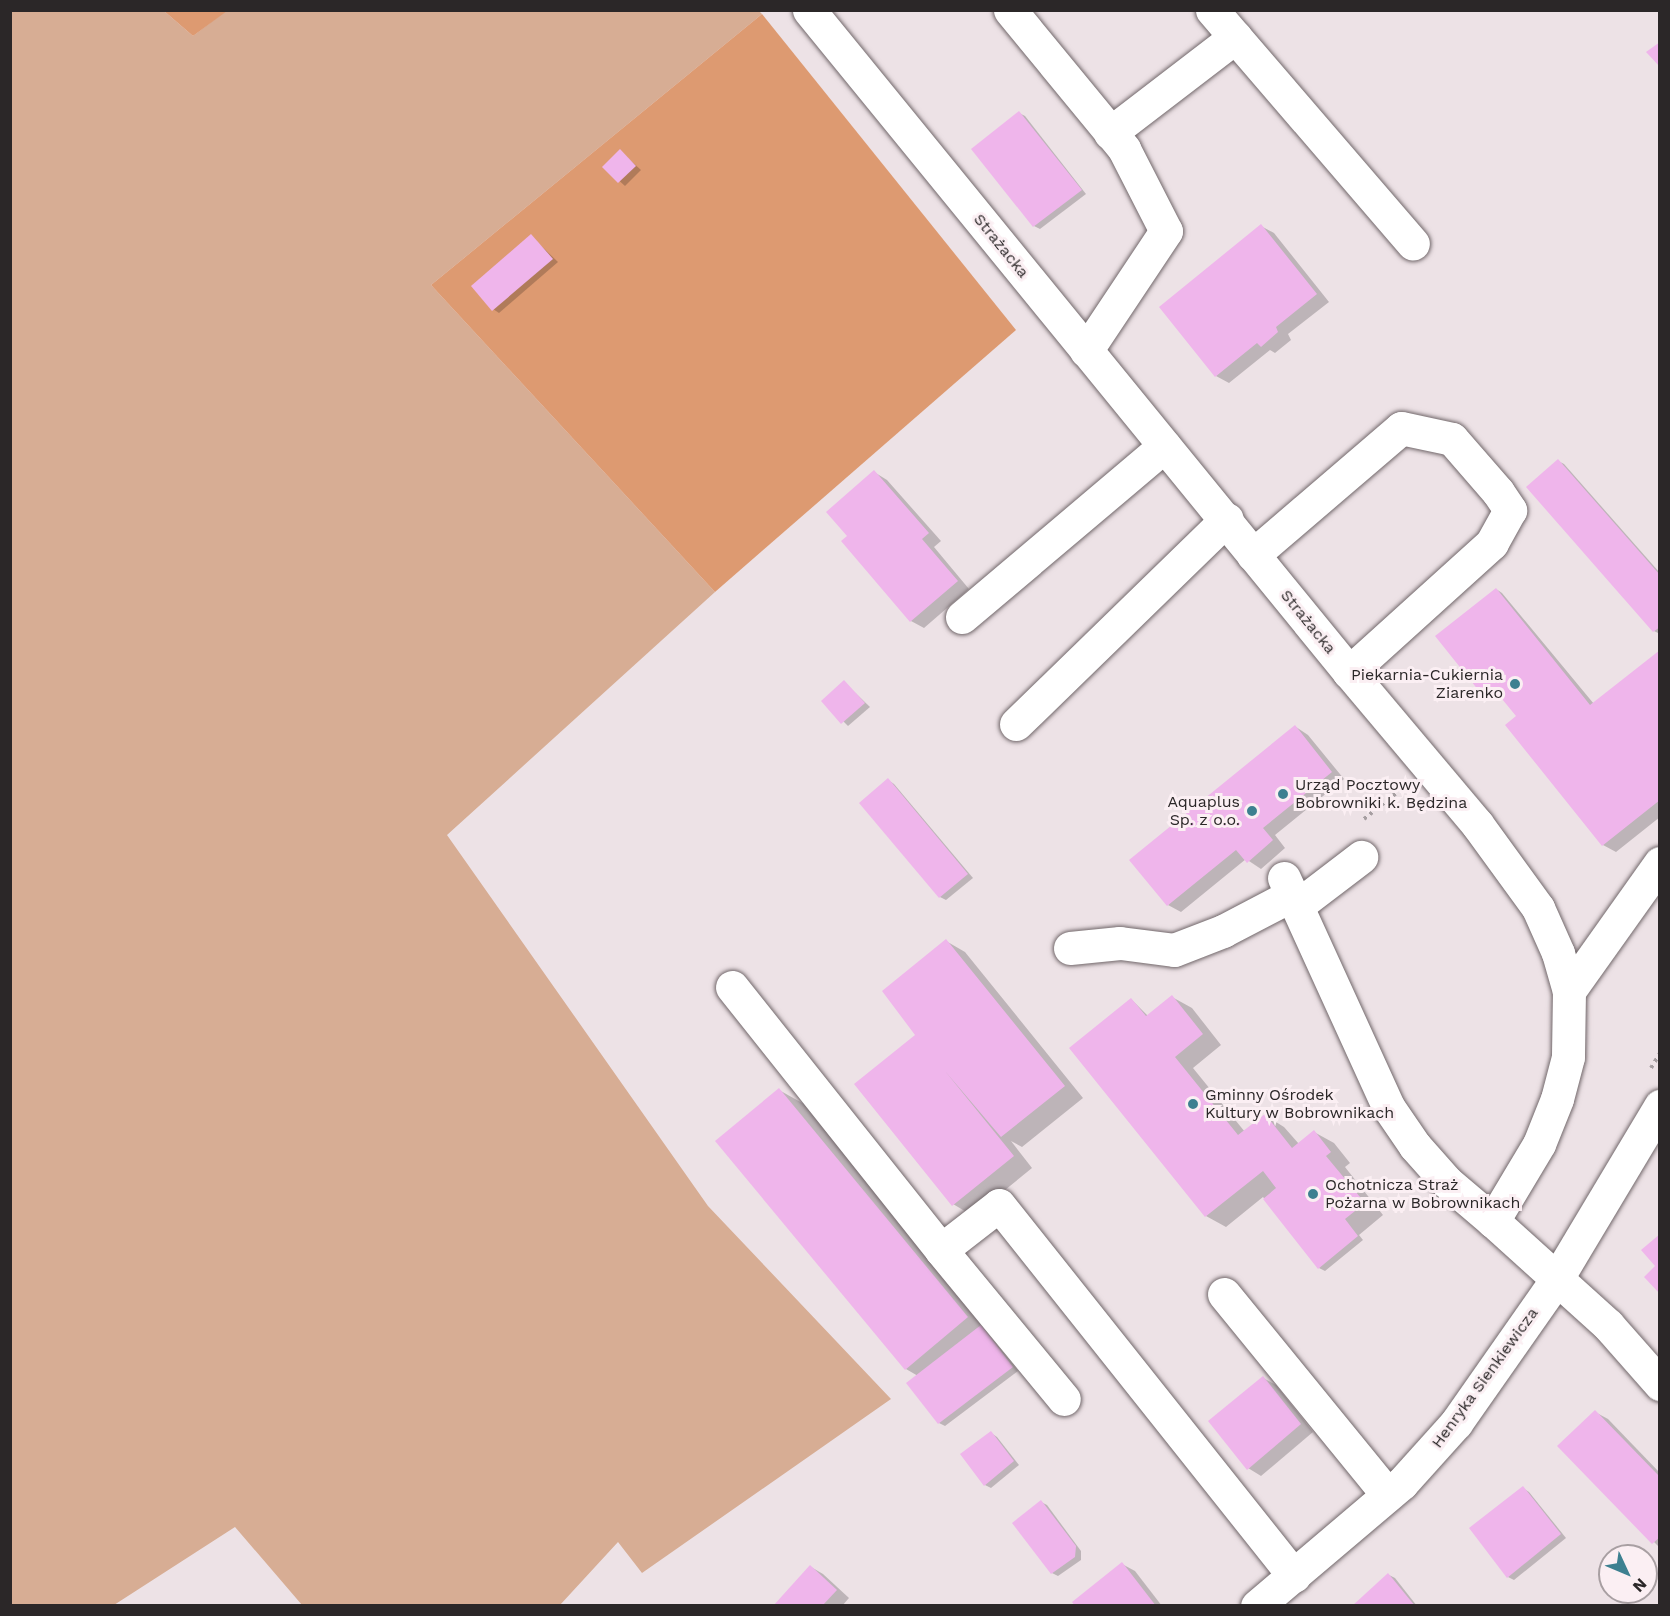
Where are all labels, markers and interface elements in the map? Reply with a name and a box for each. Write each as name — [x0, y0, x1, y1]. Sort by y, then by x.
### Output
street label: Strażacka — [969, 210, 1033, 282]
street label: Strażacka — [1276, 586, 1340, 658]
place label: Piekarnia-Cukiernia Ziarenko — [1351, 665, 1503, 703]
marker: Piekarnia-Cukiernia Ziarenko — [1508, 677, 1522, 691]
place label: Urząd Pocztowy Bobrowniki k. Będzina — [1295, 775, 1467, 813]
marker: Urząd Pocztowy Bobrowniki k. Będzina — [1276, 787, 1290, 801]
place label: Aquaplus Sp. z o.o. — [1167, 792, 1240, 830]
marker: Aquaplus Sp. z o.o. — [1245, 804, 1259, 818]
place label: Gminny Ośrodek Kultury w Bobrownikach — [1205, 1085, 1395, 1123]
marker: Gminny Ośrodek Kultury w Bobrownikach — [1186, 1097, 1200, 1111]
place label: Ochotnicza Straż Pożarna w Bobrownikach — [1325, 1175, 1522, 1213]
marker: Ochotnicza Straż Pożarna w Bobrownikach — [1306, 1187, 1320, 1201]
street label: Henryka Sienkiewicza — [1428, 1304, 1542, 1452]
north arrow — [1598, 1544, 1658, 1604]
text: N — [1629, 1575, 1651, 1596]

